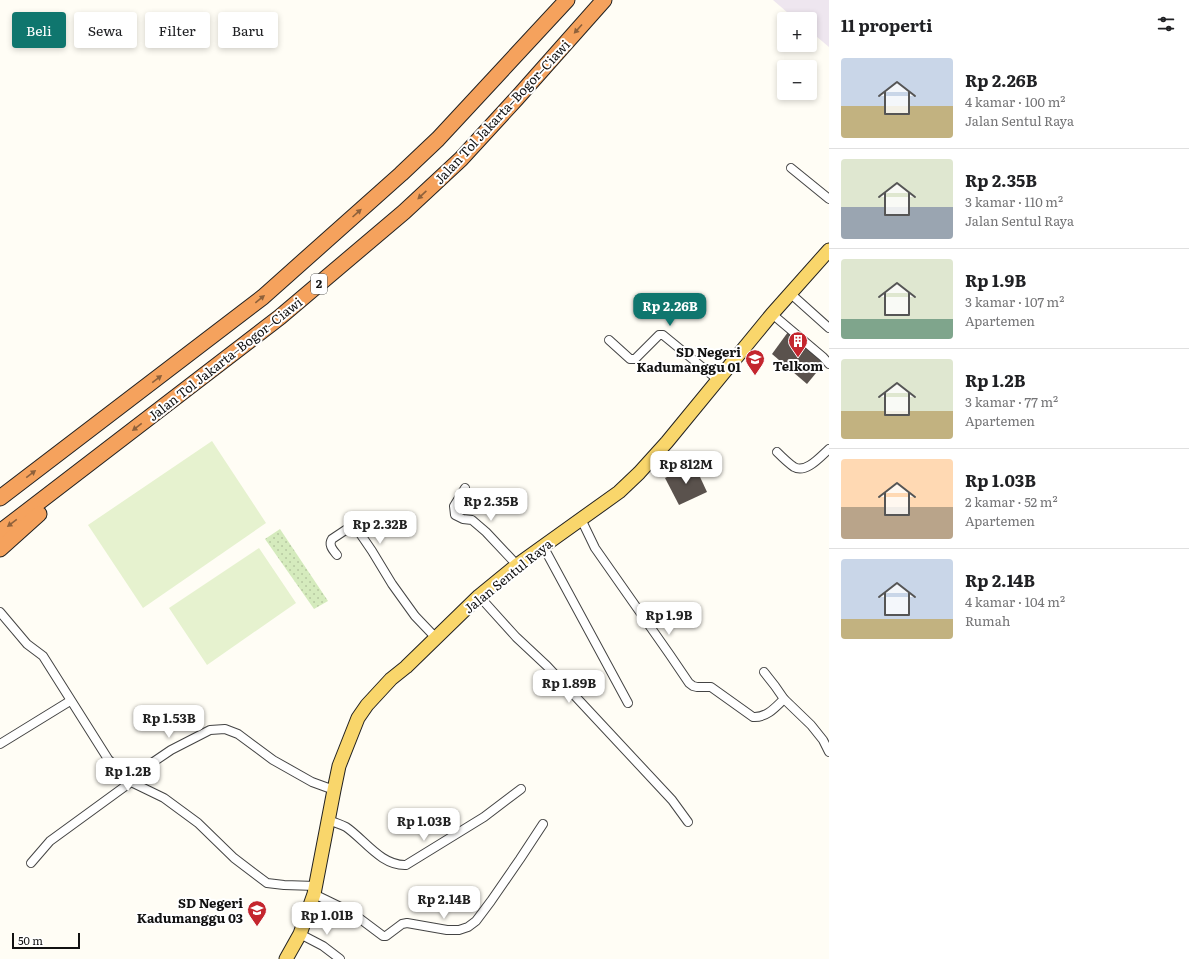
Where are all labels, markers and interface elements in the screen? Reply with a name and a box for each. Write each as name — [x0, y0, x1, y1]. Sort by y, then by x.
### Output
chip: Beli — [12, 12, 66, 48]
chip: Sewa — [74, 12, 137, 48]
chip: Filter — [145, 12, 210, 48]
chip: Baru — [218, 12, 278, 48]
map controls — [777, 12, 817, 100]
button: + — [777, 12, 817, 52]
text: 11 properti — [841, 12, 933, 37]
icon: filters — [1155, 13, 1177, 35]
one-way arrow — [574, 24, 583, 34]
street label: Jalan Tol Jakarta–Bogor–Ciawi — [429, 35, 574, 188]
button: − — [777, 60, 817, 100]
text: Rp 2.26B — [965, 67, 1038, 92]
icon: home — [873, 74, 921, 122]
text: 4 kamar · 100 m² — [965, 92, 1065, 111]
text: Jalan Sentul Raya — [965, 111, 1074, 130]
text: Rp 2.35B — [965, 167, 1037, 192]
icon: home — [873, 175, 921, 223]
one-way arrow — [417, 190, 427, 200]
text: 3 kamar · 110 m² — [965, 192, 1063, 211]
one-way arrow — [352, 208, 362, 218]
text: Jalan Sentul Raya — [965, 211, 1074, 230]
text: Rp 1.9B — [965, 267, 1026, 292]
road number: 2 — [311, 274, 327, 294]
icon: home — [873, 275, 921, 323]
street label: Jalan Tol Jakarta–Bogor–Ciawi — [143, 292, 306, 425]
text: 3 kamar · 107 m² — [965, 292, 1064, 311]
pin: Rp 2.26B — [629, 293, 711, 327]
one-way arrow — [255, 295, 265, 304]
text: Rp 2.26B — [642, 296, 698, 315]
text: Apartemen — [965, 311, 1035, 330]
building icon: Telkom — [787, 330, 809, 358]
place label: SD Negeri Kadumanggu 01 — [636, 342, 742, 376]
school or university icon: SD Negeri Kadumanggu 01 — [744, 348, 766, 376]
place label: Telkom — [773, 356, 823, 375]
text: Rp 1.2B — [965, 367, 1026, 392]
one-way arrow — [151, 374, 162, 383]
icon: home — [873, 375, 921, 423]
text: 3 kamar · 77 m² — [965, 392, 1058, 411]
text: Apartemen — [965, 411, 1035, 430]
one-way arrow — [132, 423, 143, 432]
pin: Rp 812M — [649, 451, 723, 485]
text: Rp 812M — [659, 454, 713, 473]
text: Rp 1.03B — [965, 467, 1036, 492]
one-way arrow — [26, 470, 37, 478]
icon: home — [873, 475, 921, 523]
pin: Rp 2.35B — [450, 488, 532, 522]
text: Rp 2.35B — [463, 491, 519, 510]
text: 2 kamar · 52 m² — [965, 492, 1058, 511]
pin: Rp 2.32B — [339, 511, 421, 545]
text: Apartemen — [965, 511, 1035, 530]
text: Rp 2.32B — [353, 514, 407, 533]
one-way arrow — [6, 519, 17, 528]
street label: Jalan Sentul Raya — [459, 534, 556, 617]
text: Rp 2.14B — [965, 567, 1035, 592]
icon: home — [873, 575, 921, 623]
text: 4 kamar · 104 m² — [965, 592, 1065, 611]
pin: Rp 1.9B — [632, 602, 706, 636]
text: Rp 1.9B — [646, 605, 692, 624]
text: Rumah — [965, 611, 1010, 630]
pin: Rp 1.89B — [528, 670, 610, 704]
text: Rp 1.89B — [542, 673, 596, 692]
pin: Rp 1.53B — [128, 705, 210, 739]
text: Rp 1.53B — [142, 708, 196, 727]
pin: Rp 1.2B — [91, 758, 165, 792]
text: Rp 1.2B — [105, 761, 151, 780]
pin: Rp 1.03B — [383, 808, 465, 842]
text: Rp 1.03B — [397, 811, 451, 830]
pin: Rp 2.14B — [403, 886, 485, 920]
text: Rp 2.14B — [417, 889, 471, 908]
place label: SD Negeri Kadumanggu 03 — [137, 893, 243, 927]
school or university icon: SD Negeri Kadumanggu 03 — [246, 899, 268, 927]
pin: Rp 1.01B — [286, 902, 368, 936]
text: Rp 1.01B — [301, 905, 353, 924]
scale bar — [12, 931, 80, 950]
text: 50 m — [18, 932, 43, 948]

